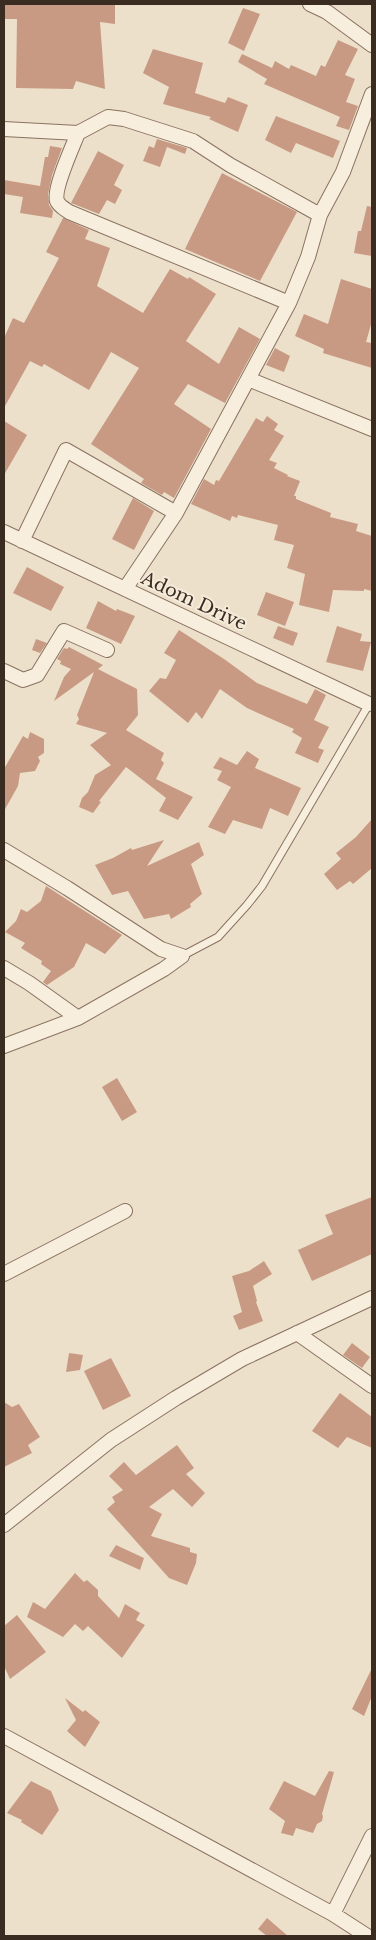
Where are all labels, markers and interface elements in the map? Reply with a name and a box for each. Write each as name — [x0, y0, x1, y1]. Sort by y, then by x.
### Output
street label: Adom Drive — [137, 567, 250, 635]

